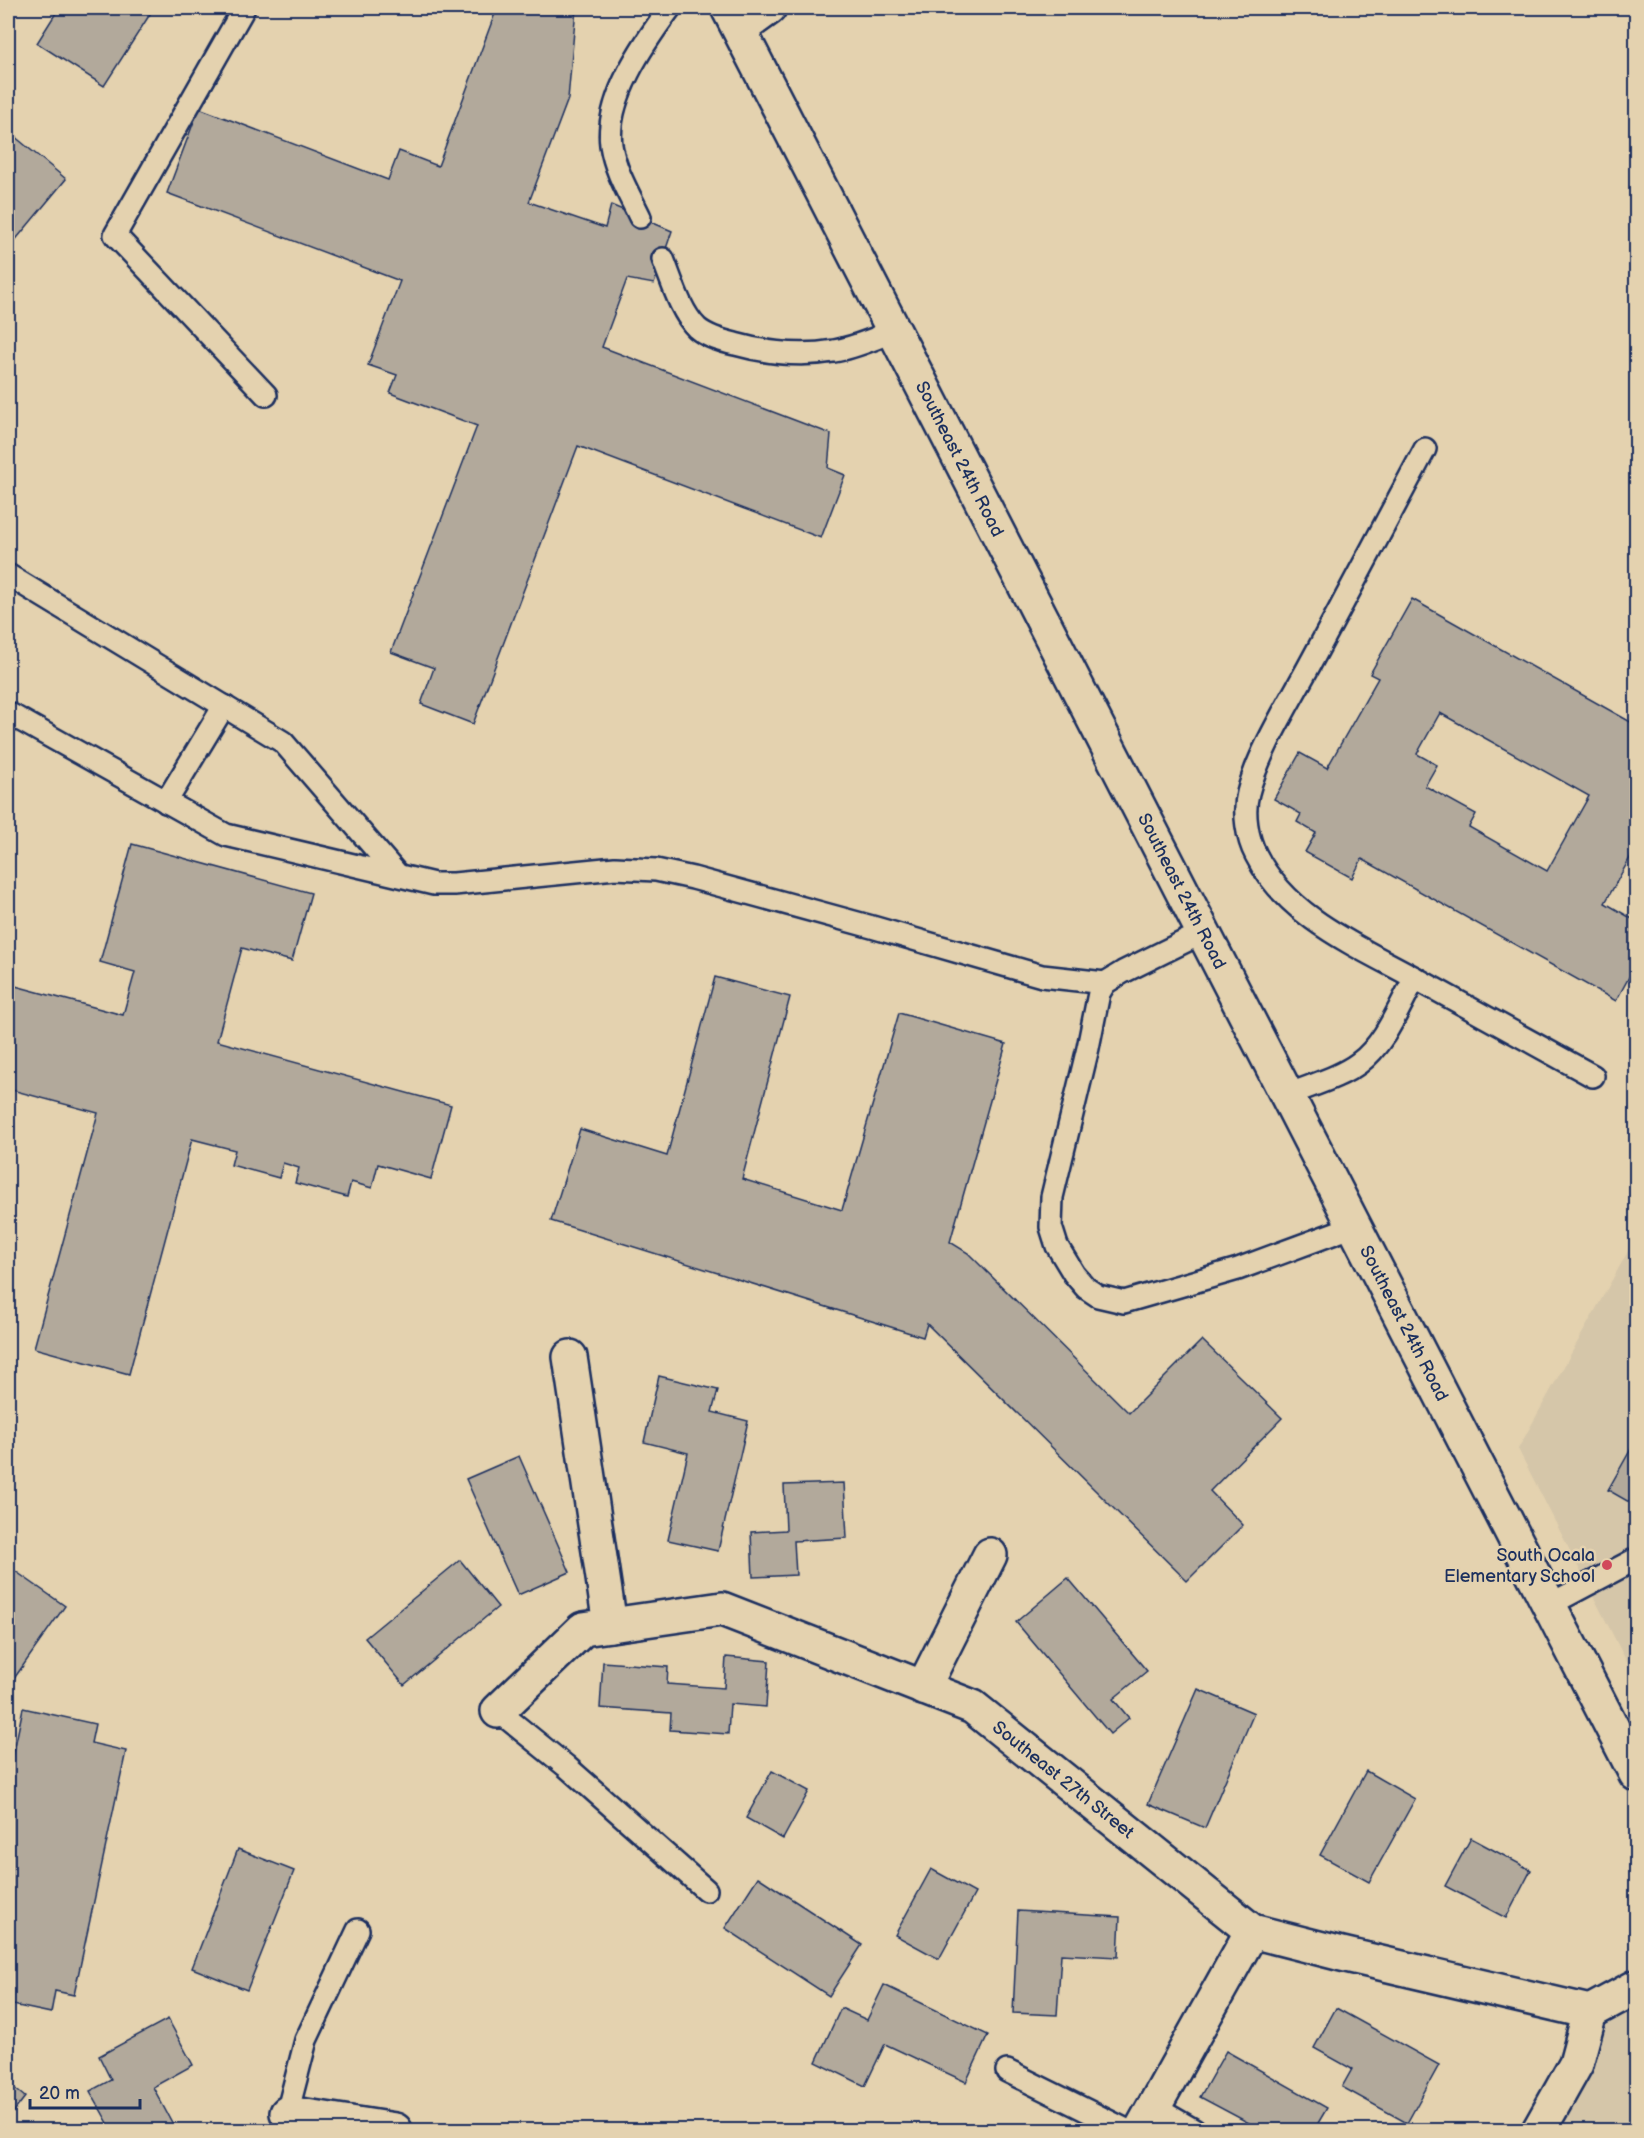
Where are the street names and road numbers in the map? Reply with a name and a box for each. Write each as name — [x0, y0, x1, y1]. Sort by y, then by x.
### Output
street label: Southeast 24th Road — [911, 378, 1008, 540]
street label: Southeast 24th Road — [1133, 810, 1231, 972]
street label: Southeast 24th Road — [1356, 1242, 1453, 1405]
street label: Southeast 27th Street — [988, 1716, 1139, 1843]

